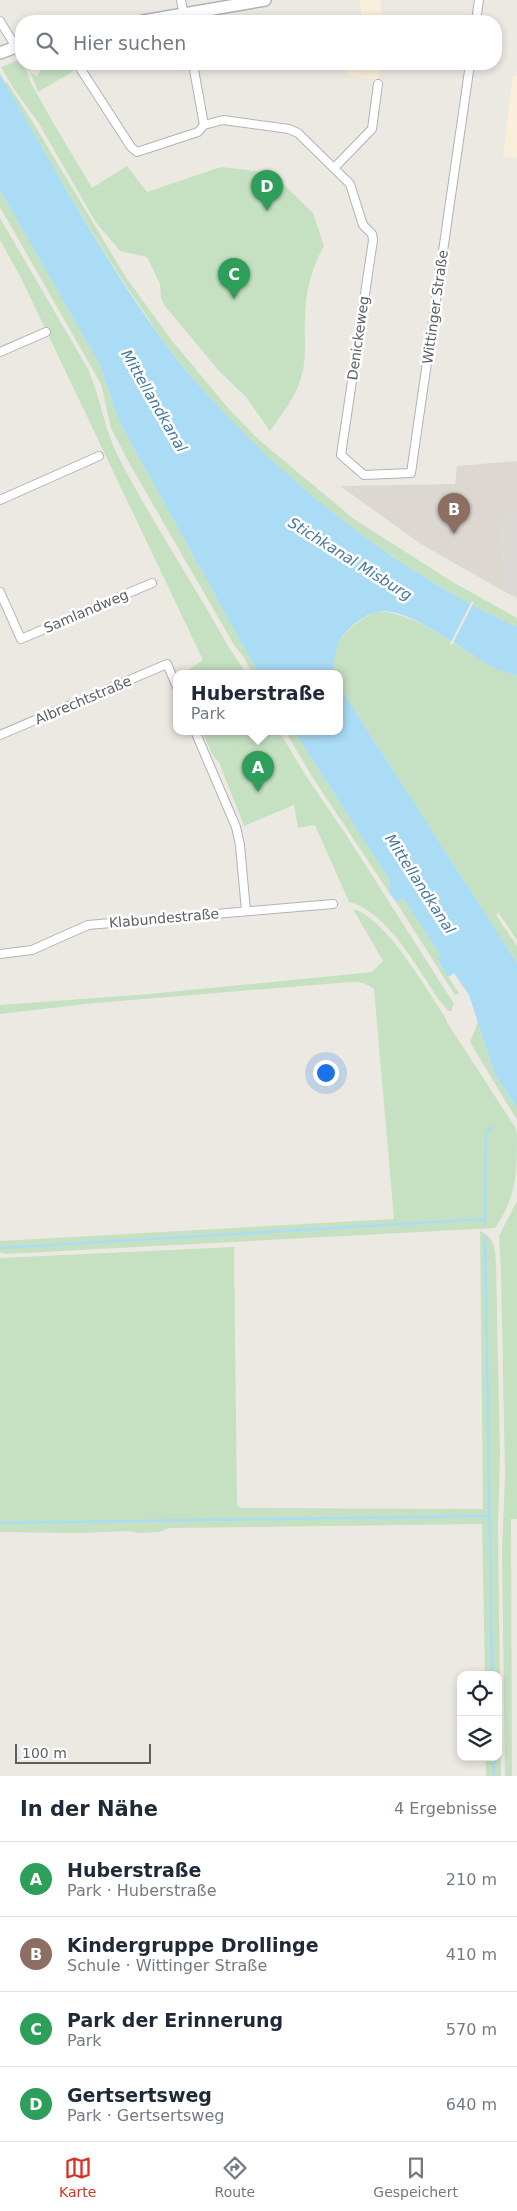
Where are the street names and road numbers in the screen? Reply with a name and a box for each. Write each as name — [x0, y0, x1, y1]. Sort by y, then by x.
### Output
street label: Wittinger Straße — [419, 249, 451, 365]
street label: Denickeweg — [344, 295, 372, 381]
street label: Samlandweg — [41, 586, 131, 636]
street label: Albrechtstraße — [32, 673, 134, 727]
street label: Klabundestraße — [108, 905, 220, 931]

